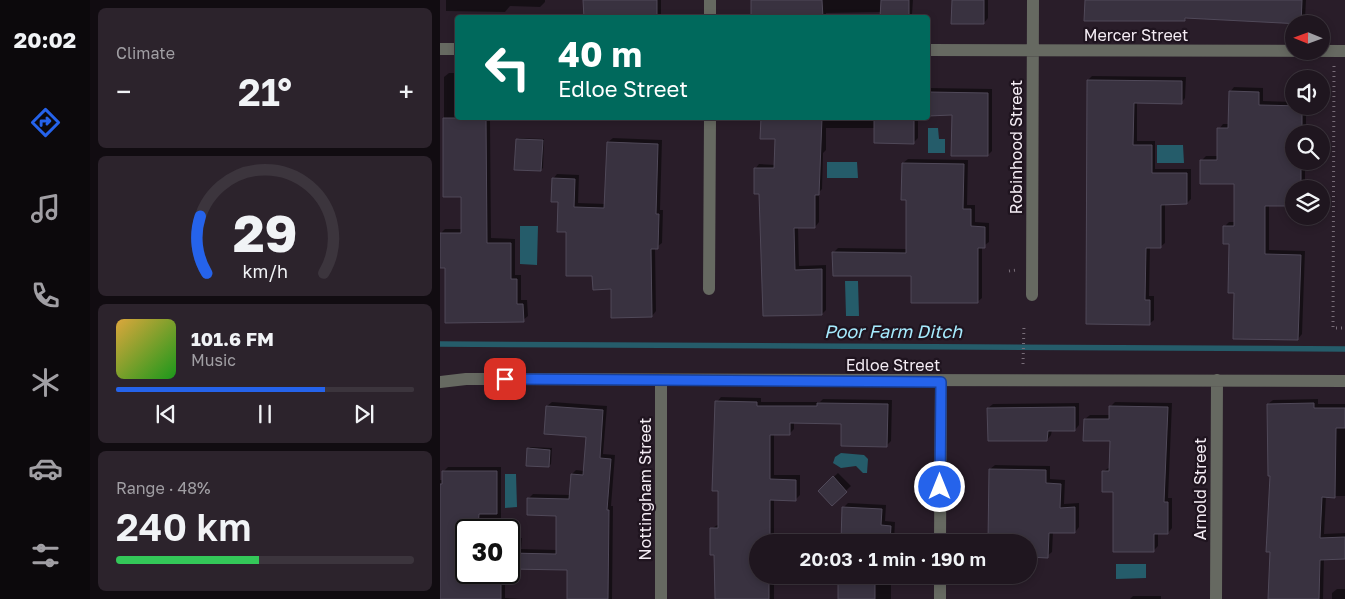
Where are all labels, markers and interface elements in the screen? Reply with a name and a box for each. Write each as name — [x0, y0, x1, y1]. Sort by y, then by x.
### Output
north arrow — [1285, 15, 1330, 60]
map controls — [1285, 15, 1330, 225]
street label: Mercer Street — [1084, 25, 1188, 45]
text: 20:02 — [14, 26, 76, 53]
text: 40 m — [558, 33, 642, 75]
icon: left — [475, 35, 540, 100]
text: Climate — [116, 43, 175, 63]
text: 21° — [238, 69, 292, 114]
button: sound — [1285, 70, 1330, 115]
text: − — [116, 75, 131, 108]
text: + — [399, 75, 414, 108]
text: Edloe Street — [558, 75, 688, 102]
street label: Robinhood Street — [1006, 80, 1026, 214]
icon: directions — [28, 105, 63, 140]
button: search — [1285, 125, 1330, 170]
button: layers — [1285, 180, 1330, 225]
icon: music — [28, 191, 63, 226]
text: 29 — [233, 201, 297, 263]
text: km/h — [242, 260, 288, 282]
icon: phone — [28, 278, 63, 313]
water label: Poor Farm Ditch — [824, 320, 963, 342]
text: 101.6 FM — [191, 327, 274, 350]
text: Music — [191, 350, 236, 370]
street label: Edloe Street — [846, 355, 940, 375]
pin — [484, 358, 526, 400]
icon: climate — [28, 365, 63, 400]
icon: arrive — [491, 365, 519, 393]
icon: previous — [152, 400, 180, 428]
icon: pause — [251, 400, 279, 428]
icon: next — [350, 400, 378, 428]
street label: Nottingham Street — [635, 418, 655, 560]
street label: Arnold Street — [1190, 438, 1210, 540]
icon: car — [28, 451, 63, 486]
position arrow — [913, 460, 965, 512]
text: Range · 48% — [116, 478, 210, 498]
text: 240 km — [116, 504, 252, 549]
speed limit sign: 30 — [455, 519, 520, 584]
icon: filters — [28, 538, 63, 573]
text: 20:03 · 1 min · 190 m — [800, 547, 986, 570]

